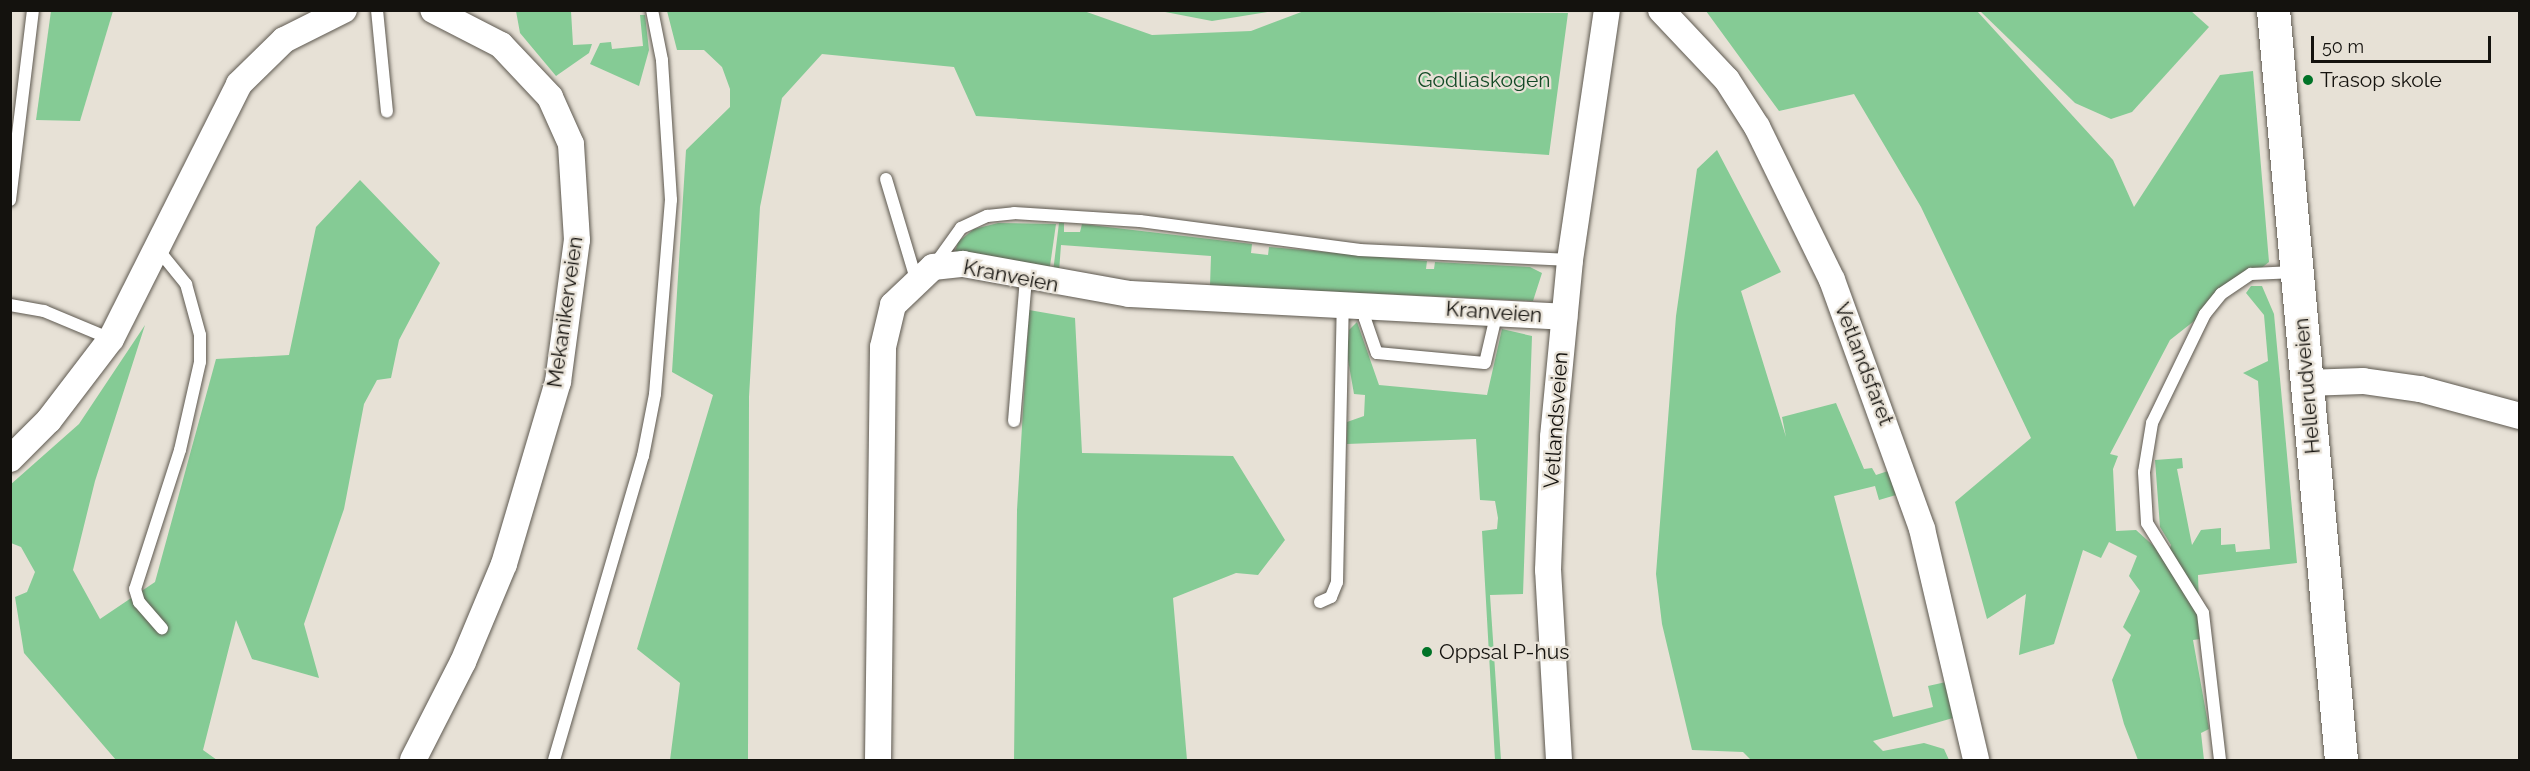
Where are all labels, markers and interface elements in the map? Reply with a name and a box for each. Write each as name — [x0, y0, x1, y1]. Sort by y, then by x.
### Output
scale bar — [2314, 24, 2494, 62]
text: 50 m — [2322, 36, 2364, 57]
park label: Godliaskogen — [1417, 67, 1551, 93]
place label: Trasop skole — [2320, 67, 2442, 93]
marker: Trasop skole — [2301, 73, 2315, 87]
street label: Mekanikerveien — [542, 235, 588, 389]
street label: Kranveien — [961, 254, 1061, 298]
street label: Kranveien — [1445, 296, 1543, 328]
street label: Vetlandsfaret — [1829, 299, 1899, 429]
street label: Hellerudveien — [2288, 317, 2326, 455]
street label: Vetlandsveien — [1539, 351, 1573, 489]
place label: Oppsal P-hus — [1439, 639, 1570, 665]
marker: Oppsal P-hus — [1420, 645, 1434, 659]

